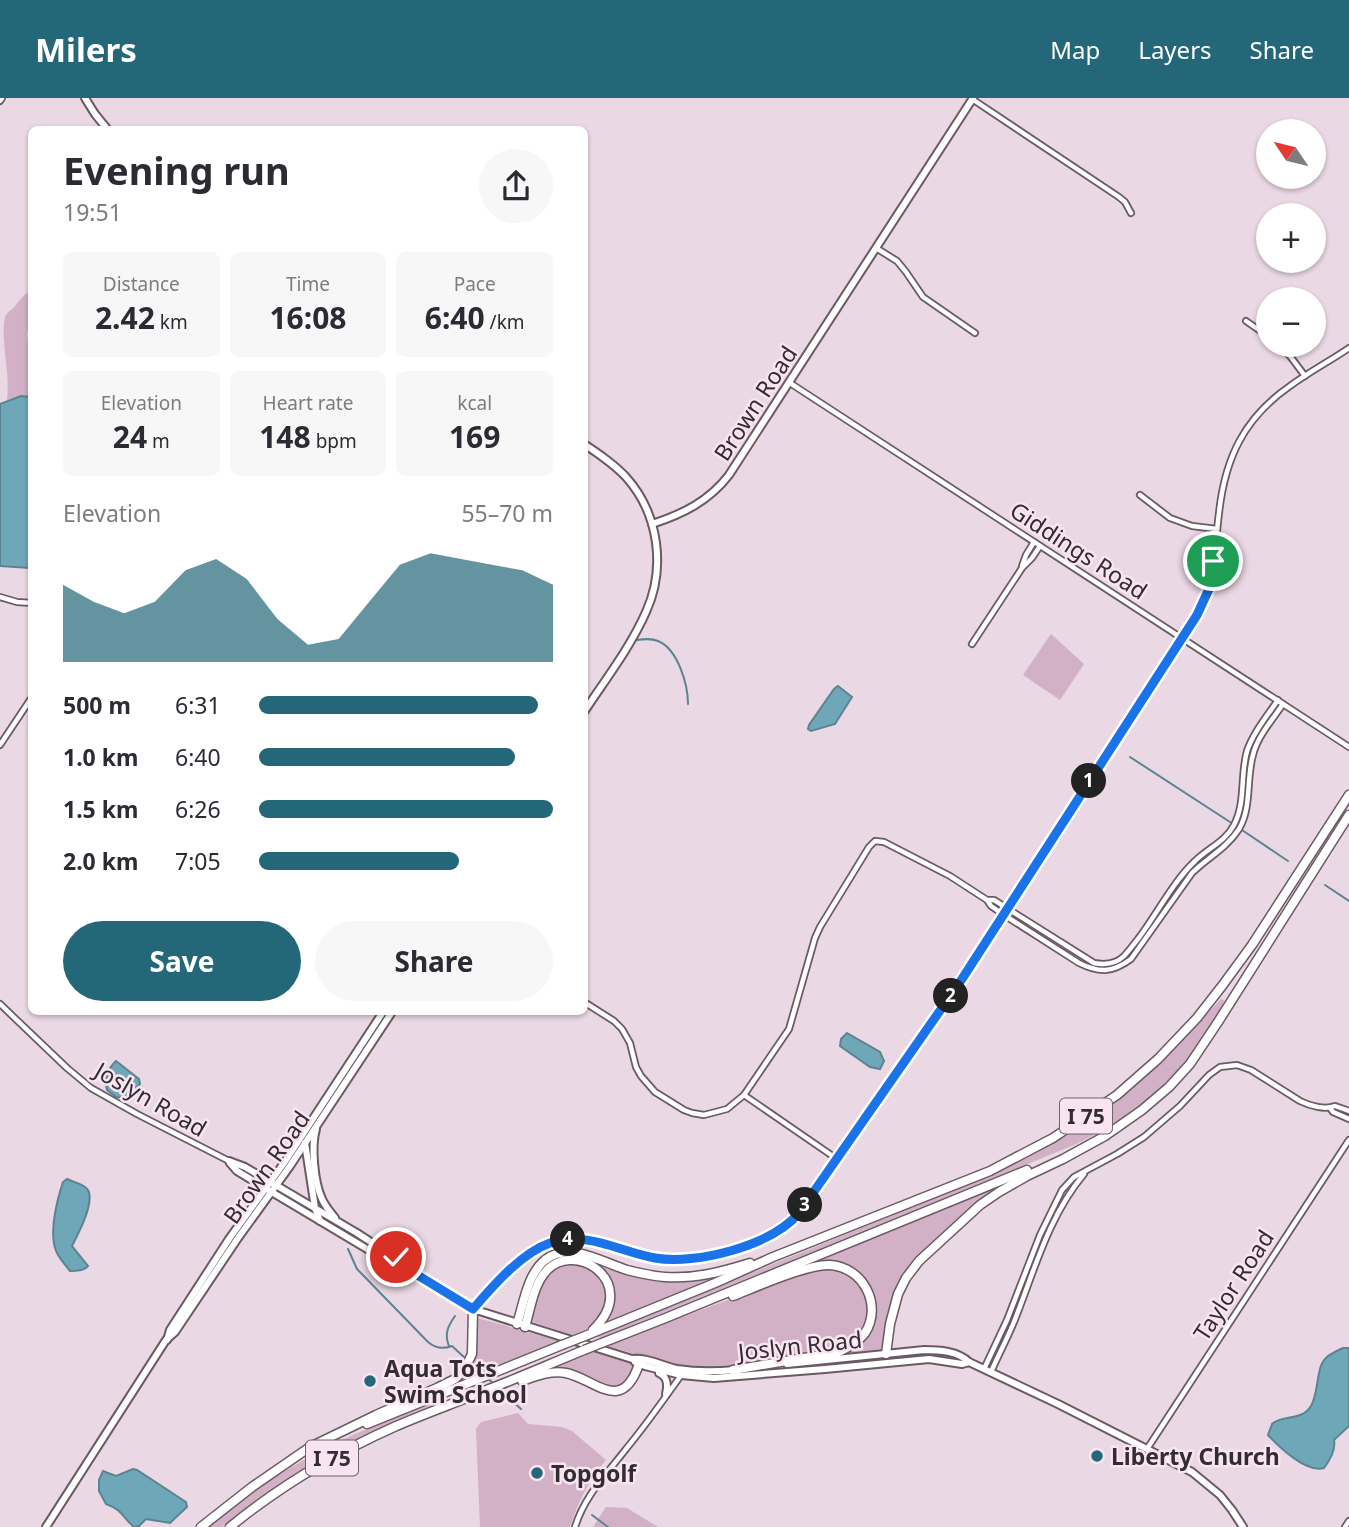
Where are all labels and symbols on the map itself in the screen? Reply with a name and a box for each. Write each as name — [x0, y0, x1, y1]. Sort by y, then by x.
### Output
north arrow — [1256, 119, 1326, 189]
street label: Brown Road — [706, 339, 804, 467]
street label: Giddings Road — [1004, 494, 1154, 606]
pin — [1183, 531, 1243, 591]
pin: 1 — [1072, 764, 1106, 798]
pin: 2 — [934, 978, 968, 1014]
street label: Joslyn Road — [87, 1053, 213, 1144]
road number: I 75 — [1060, 1098, 1112, 1134]
street label: Brown Road — [215, 1104, 317, 1230]
pin: 3 — [788, 1188, 822, 1222]
pin: 4 — [550, 1222, 586, 1256]
street label: Taylor Road — [1185, 1223, 1281, 1347]
pin — [366, 1227, 426, 1287]
street label: Joslyn Road — [735, 1323, 864, 1368]
place label: Aqua Tots Swim School — [384, 1352, 527, 1410]
marker: Aqua Tots Swim School — [362, 1373, 378, 1389]
road number: I 75 — [306, 1440, 358, 1476]
place label: Liberty Church — [1111, 1440, 1280, 1472]
marker: Liberty Church — [1089, 1448, 1105, 1464]
place label: Topgolf — [551, 1457, 637, 1489]
marker: Topgolf — [529, 1465, 545, 1481]

